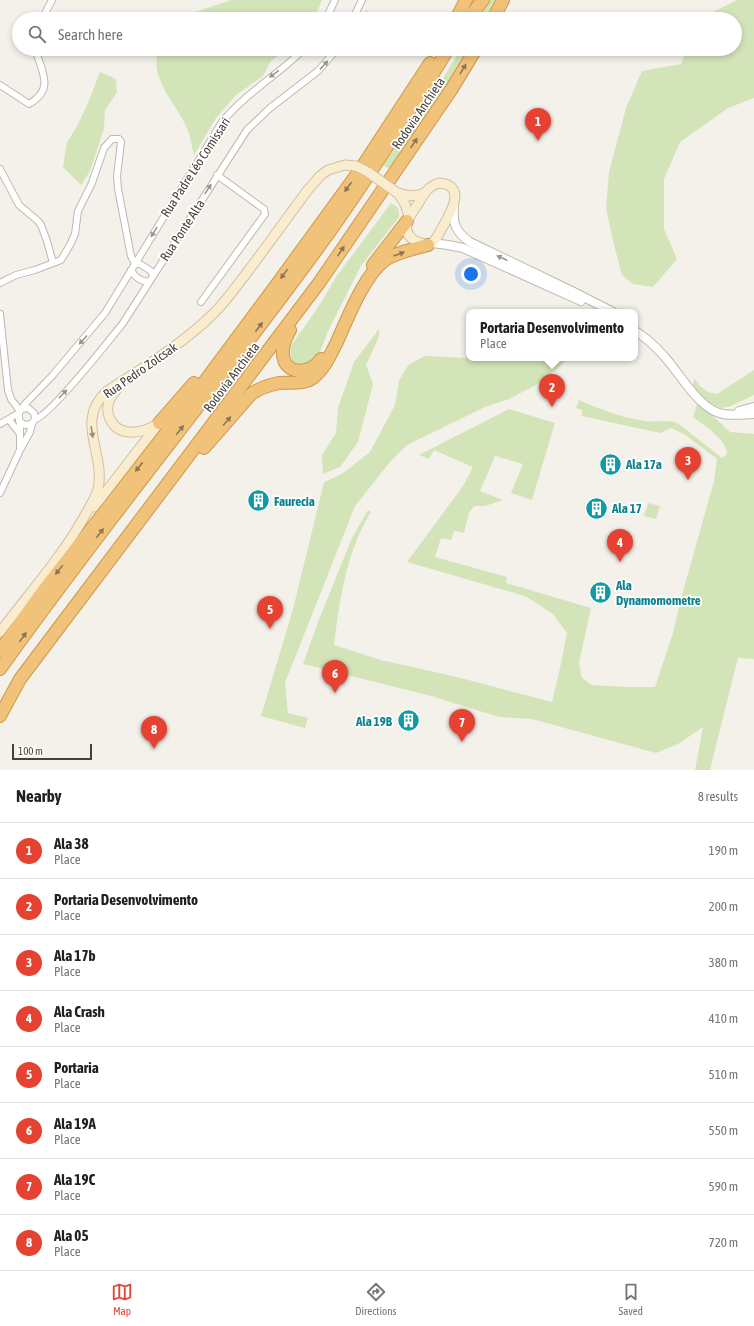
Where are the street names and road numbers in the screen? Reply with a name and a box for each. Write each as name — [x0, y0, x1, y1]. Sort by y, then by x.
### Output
street label: Rodovia Anchieta — [389, 75, 448, 152]
street label: Rua Padre Léo Comissari — [158, 115, 233, 220]
street label: Rua Ponte Alta — [157, 197, 208, 264]
street label: Rua Pedro Zolcsak — [100, 339, 180, 402]
street label: Rodovia Anchieta — [200, 339, 262, 415]

